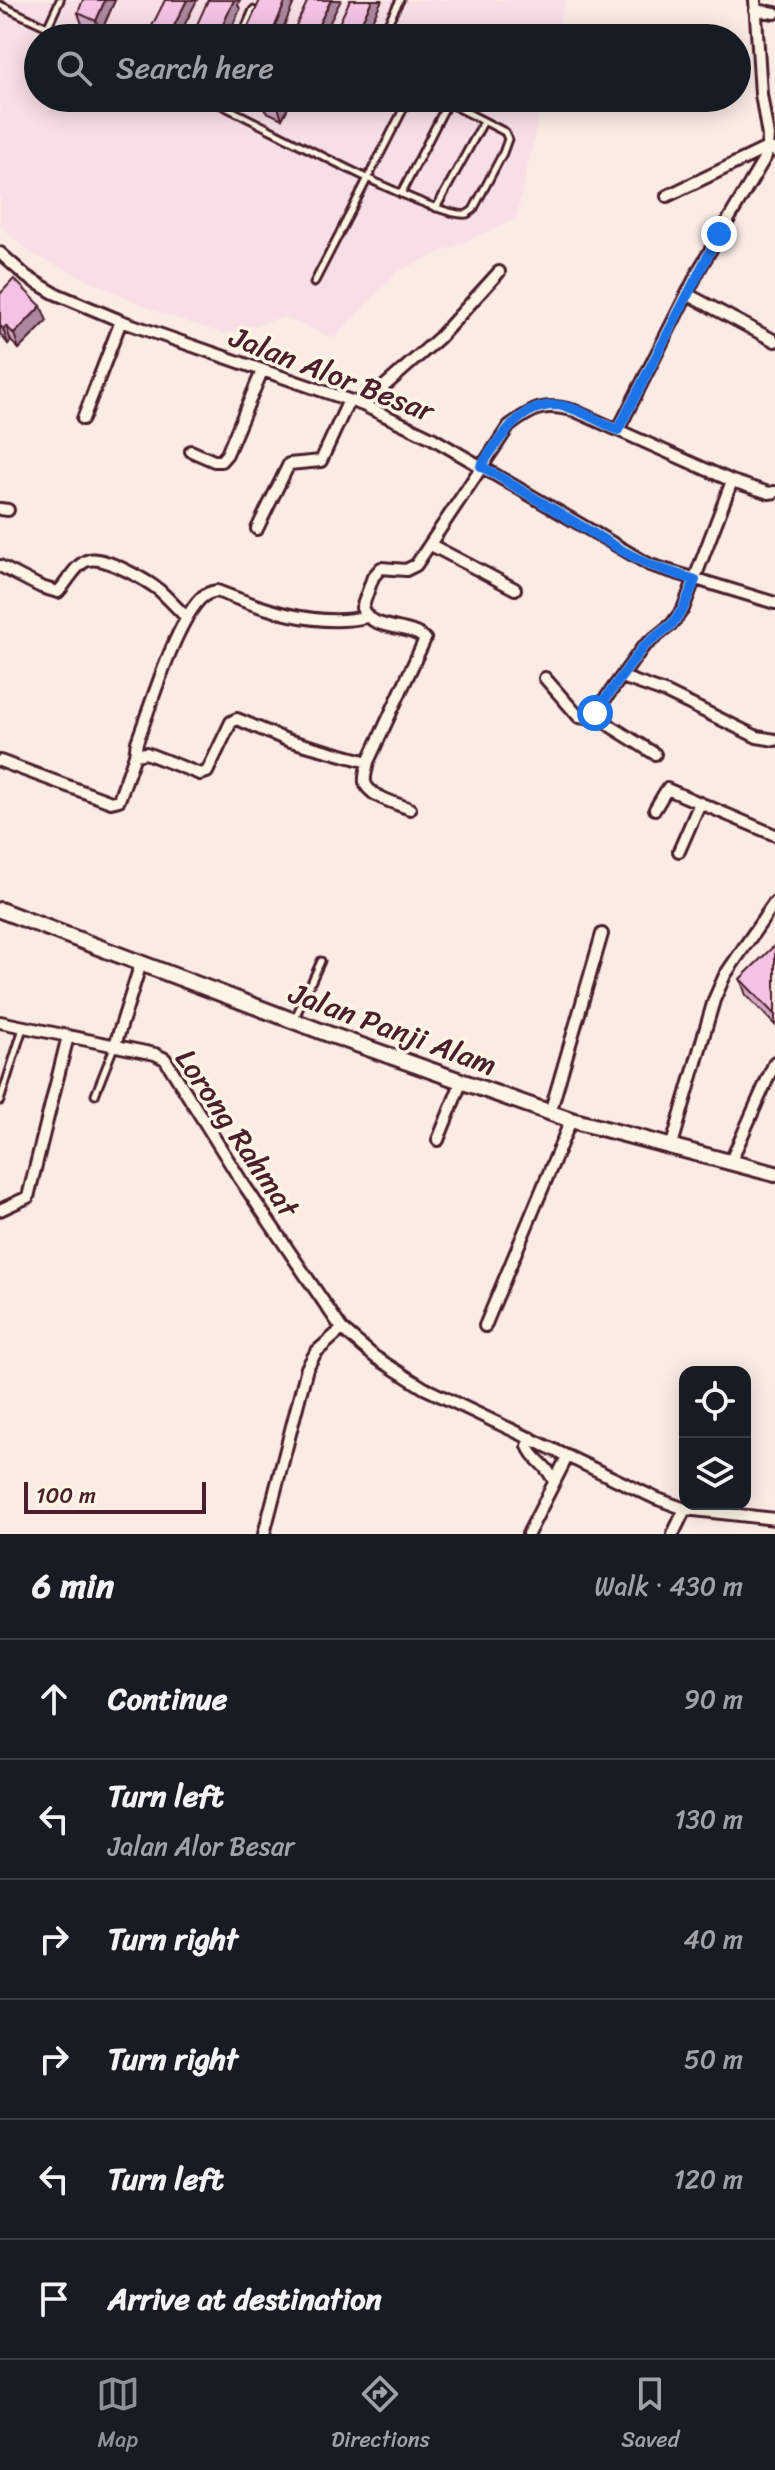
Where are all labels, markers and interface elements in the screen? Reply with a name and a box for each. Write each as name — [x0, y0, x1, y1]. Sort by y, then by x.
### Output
search box — [24, 24, 751, 112]
text: Search here — [116, 41, 274, 95]
icon: search — [52, 46, 96, 90]
route end — [701, 216, 737, 252]
street label: Jalan Alor Besar — [221, 310, 444, 438]
route start — [577, 695, 613, 731]
street label: Jalan Panji Alam — [280, 966, 505, 1092]
street label: Lorong Rahmat — [160, 1037, 315, 1230]
map controls — [679, 1366, 751, 1510]
button: locate — [679, 1366, 751, 1438]
button: layers — [679, 1438, 751, 1510]
text: 100 m — [36, 1476, 96, 1515]
scale bar — [24, 1478, 206, 1514]
text: 6 min — [32, 1556, 114, 1616]
text: Walk · 430 m — [595, 1563, 743, 1609]
text: Continue — [108, 1672, 227, 1726]
text: 90 m — [684, 1676, 743, 1722]
icon: ahead — [32, 1677, 76, 1721]
text: Turn left — [108, 1769, 224, 1823]
text: 130 m — [674, 1796, 743, 1842]
icon: left — [32, 1797, 76, 1841]
text: Jalan Alor Besar — [108, 1823, 295, 1869]
text: Turn right — [108, 1912, 238, 1966]
text: 40 m — [684, 1916, 743, 1962]
icon: right — [32, 1917, 76, 1961]
text: Turn right — [108, 2032, 238, 2086]
text: 50 m — [684, 2036, 743, 2082]
icon: right — [32, 2037, 76, 2081]
text: Turn left — [108, 2152, 224, 2206]
text: 120 m — [674, 2156, 743, 2202]
icon: left — [32, 2157, 76, 2201]
text: Arrive at destination — [108, 2272, 382, 2326]
icon: arrive — [32, 2277, 76, 2321]
tab: Map — [96, 2372, 140, 2459]
tab: Directions — [331, 2372, 430, 2459]
tab: Saved — [621, 2372, 679, 2459]

